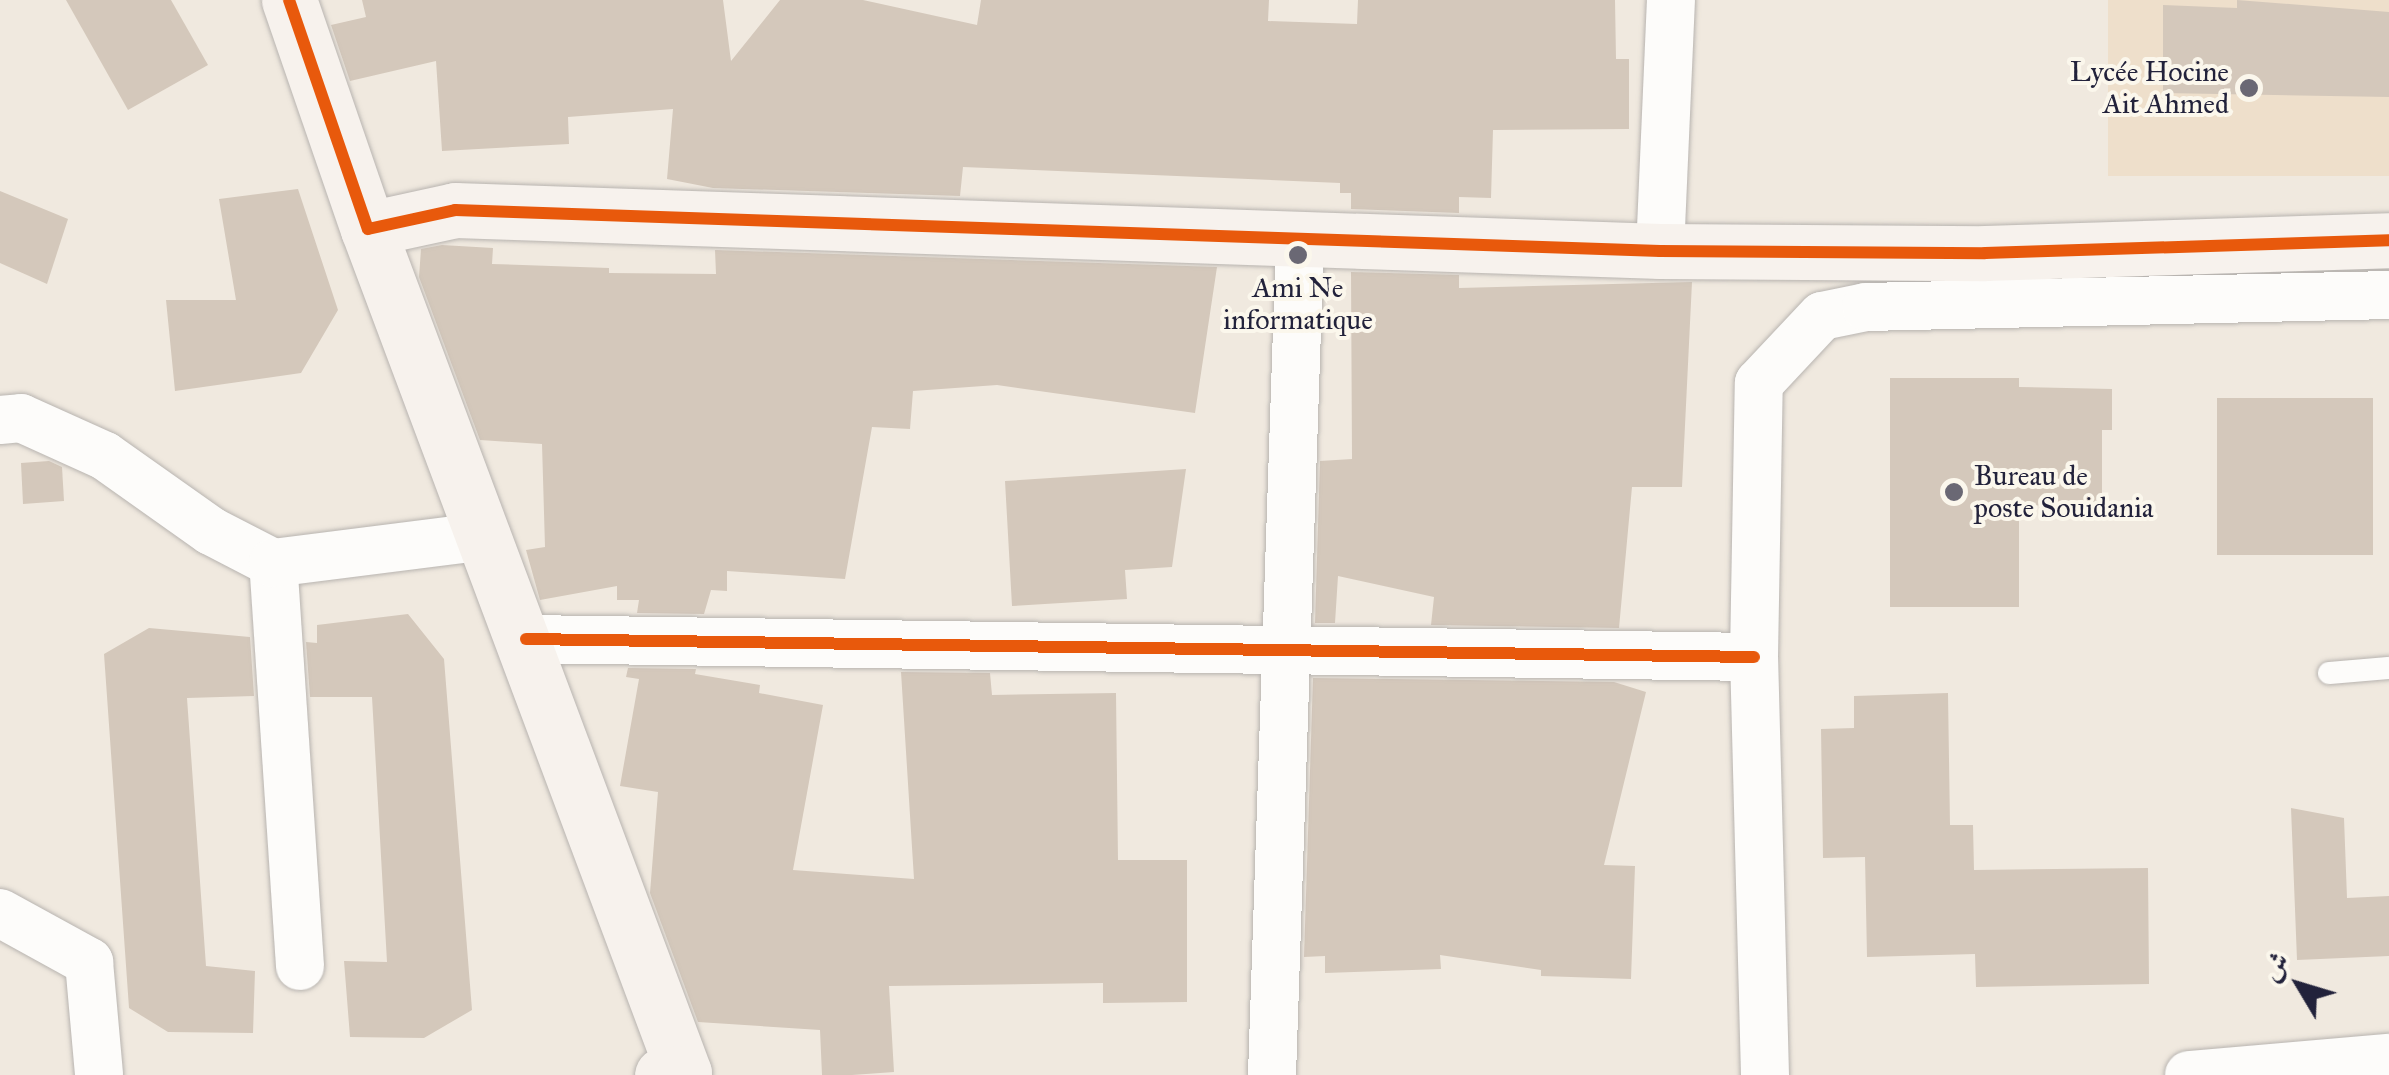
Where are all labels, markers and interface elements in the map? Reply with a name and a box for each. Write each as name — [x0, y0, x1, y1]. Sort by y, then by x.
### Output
place label: Lycée Hocine Ait Ahmed — [2070, 55, 2229, 121]
marker: Lycée Hocine Ait Ahmed — [2238, 77, 2260, 99]
marker: Ami Ne informatique — [1287, 244, 1309, 266]
place label: Ami Ne informatique — [1223, 271, 1373, 337]
place label: Bureau de poste Souidania — [1974, 459, 2154, 525]
marker: Bureau de poste Souidania — [1943, 481, 1965, 503]
north arrow — [2249, 935, 2349, 1035]
text: ش — [2253, 945, 2297, 988]

